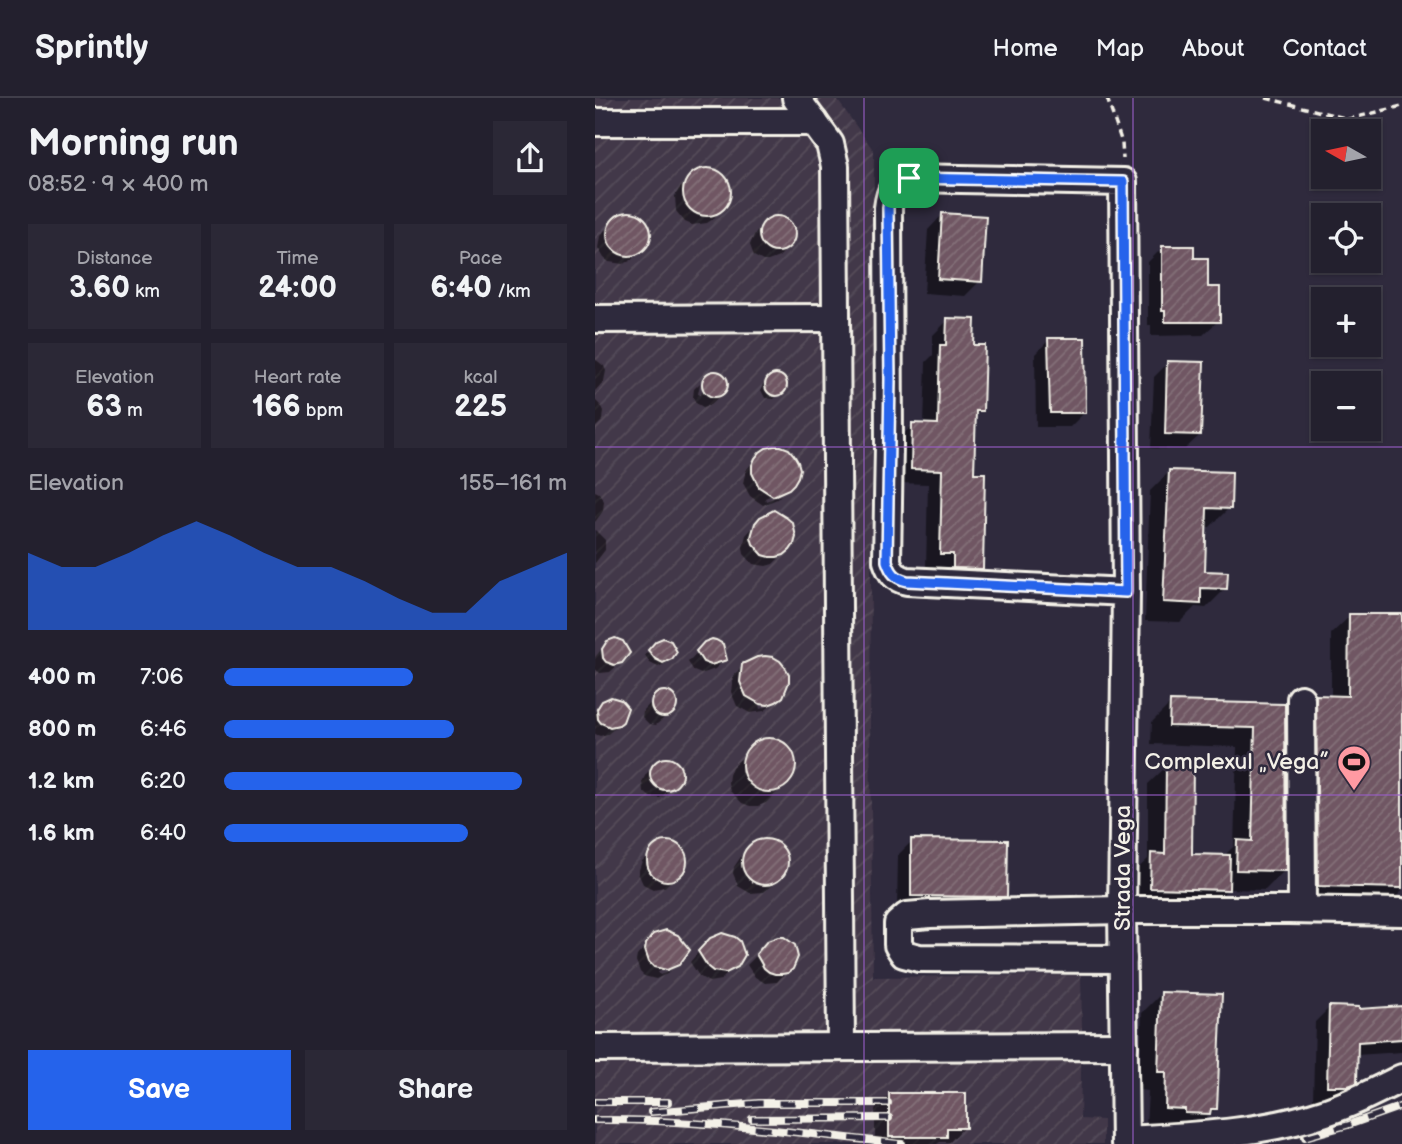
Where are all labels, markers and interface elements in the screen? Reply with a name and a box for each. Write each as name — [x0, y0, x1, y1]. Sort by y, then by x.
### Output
text: Sprintly — [35, 28, 148, 68]
text: Home — [993, 34, 1058, 63]
text: Map — [1096, 34, 1144, 63]
text: About — [1182, 34, 1244, 63]
text: Contact — [1282, 34, 1367, 63]
north arrow — [1311, 119, 1381, 189]
map controls — [1311, 119, 1381, 441]
text: Morning run — [28, 121, 239, 166]
button: share — [493, 121, 567, 195]
pin — [879, 148, 939, 208]
icon: arrive — [890, 159, 928, 197]
text: 08:52 · 9 × 400 m — [28, 170, 209, 198]
button: locate — [1311, 203, 1381, 273]
text: Distance — [77, 247, 152, 270]
text: Time — [276, 247, 319, 270]
text: Pace — [459, 247, 502, 270]
text: 3.60 — [69, 270, 130, 306]
text: 24:00 — [258, 270, 337, 306]
text: 6:40 — [430, 270, 492, 306]
text: km — [130, 280, 160, 303]
text: /km — [492, 280, 531, 303]
button: + — [1311, 287, 1381, 357]
text: Elevation — [75, 366, 154, 389]
text: Heart rate — [254, 366, 341, 389]
text: kcal — [463, 366, 498, 389]
button: − — [1311, 371, 1381, 441]
text: 63 — [86, 389, 122, 425]
text: 166 — [252, 389, 301, 425]
text: 225 — [454, 389, 507, 425]
text: m — [122, 399, 143, 422]
text: bpm — [301, 399, 343, 422]
text: Elevation — [28, 469, 124, 497]
text: 155–161 m — [459, 469, 567, 497]
text: 400 m — [28, 663, 96, 691]
text: 7:06 — [140, 663, 184, 691]
text: 800 m — [28, 715, 96, 743]
text: 6:46 — [140, 715, 187, 743]
sports icon: Complexul „Vega” — [1335, 743, 1373, 792]
place label: Complexul „Vega” — [1144, 748, 1329, 776]
text: 1.2 km — [28, 767, 94, 795]
text: 6:20 — [140, 767, 186, 795]
street label: Strada Vega — [1109, 805, 1137, 931]
text: 1.6 km — [28, 819, 95, 847]
text: 6:40 — [140, 819, 186, 847]
button: Save — [28, 1050, 291, 1130]
button: Share — [305, 1050, 567, 1130]

